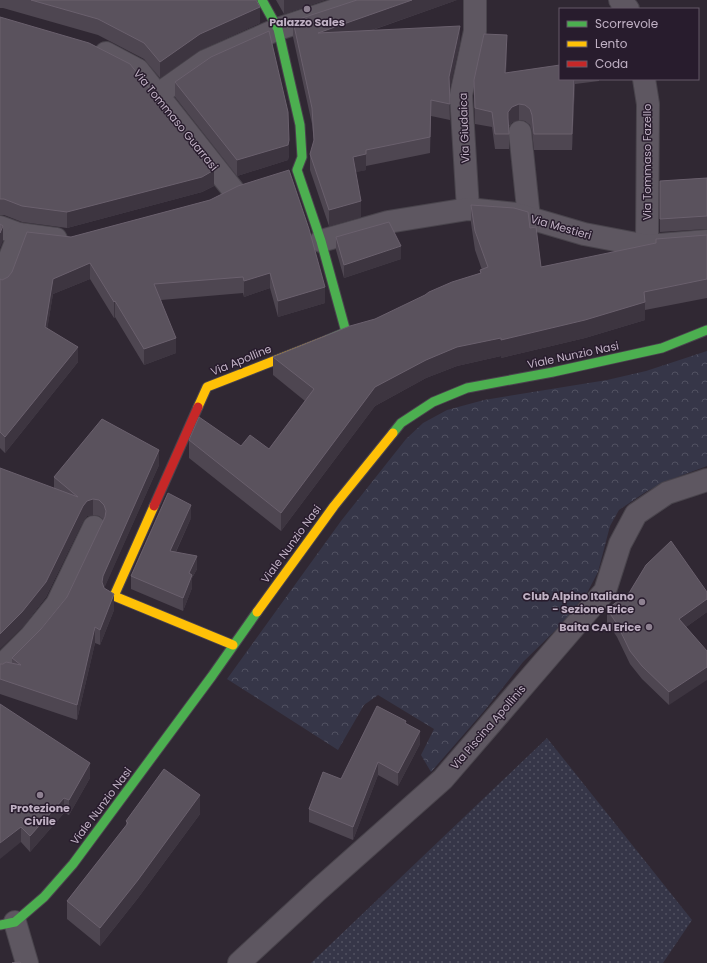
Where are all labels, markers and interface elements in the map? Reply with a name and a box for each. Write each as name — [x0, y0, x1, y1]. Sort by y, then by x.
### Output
marker: Palazzo Sales — [302, 4, 312, 14]
legend — [559, 8, 699, 80]
place label: Palazzo Sales — [269, 14, 345, 30]
text: Scorrevole — [595, 15, 658, 32]
text: Lento — [595, 35, 628, 52]
text: Coda — [595, 55, 628, 72]
street label: Via Tommaso Guarrasi — [130, 66, 222, 174]
street label: Via Giudaica — [455, 92, 473, 164]
street label: Via Tommaso Fazello — [639, 104, 655, 220]
street label: Via Mestieri — [529, 211, 594, 243]
street label: Viale Nunzio Nasi — [526, 337, 621, 373]
street label: Via Apolline — [208, 340, 274, 379]
street label: Viale Nunzio Nasi — [257, 501, 325, 586]
place label: Club Alpino Italiano - Sezione Erice — [523, 588, 634, 617]
marker: Club Alpino Italiano - Sezione Erice — [637, 597, 647, 607]
place label: Baita CAI Erice — [559, 619, 641, 635]
marker: Baita CAI Erice — [644, 622, 654, 632]
street label: Via Piscina Apollinis — [447, 681, 530, 773]
street label: Viale Nunzio Nasi — [67, 764, 136, 848]
marker: Protezione Civile — [35, 790, 45, 800]
place label: Protezione Civile — [10, 800, 70, 829]

